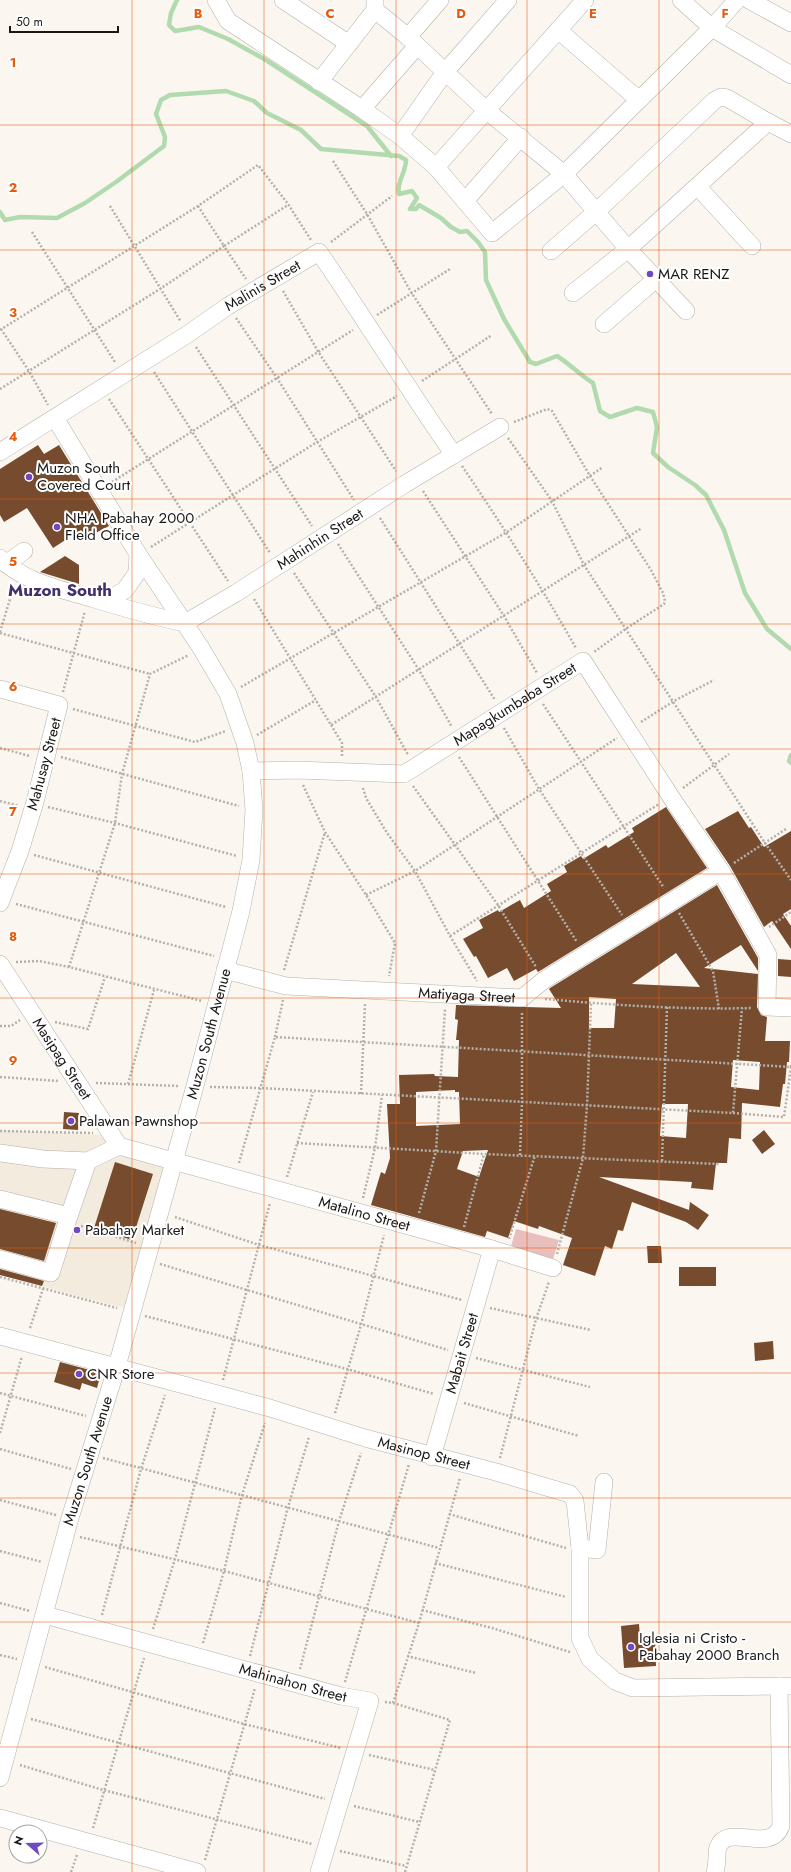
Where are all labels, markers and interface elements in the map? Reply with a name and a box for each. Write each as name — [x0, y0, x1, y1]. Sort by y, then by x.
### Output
text: B — [194, 4, 203, 23]
text: C — [325, 4, 335, 23]
text: D — [456, 4, 466, 23]
text: E — [589, 4, 597, 23]
text: F — [721, 4, 729, 23]
scale bar — [10, 8, 118, 34]
text: 50 m — [16, 13, 43, 31]
text: 1 — [10, 53, 16, 72]
text: 2 — [9, 178, 17, 197]
street label: Malinis Street — [220, 254, 305, 317]
place label: MAR RENZ — [658, 263, 729, 285]
marker: MAR RENZ — [645, 269, 655, 279]
text: 3 — [9, 303, 17, 322]
text: 4 — [8, 427, 18, 446]
place label: Muzon South Covered Court — [37, 457, 131, 496]
marker: Muzon South Covered Court — [24, 472, 34, 482]
street label: Mahinhin Street — [272, 503, 368, 575]
place label: NHA Pabahay 2000 FIeld Office — [65, 507, 194, 546]
marker: NHA Pabahay 2000 FIeld Office — [52, 522, 62, 532]
text: 5 — [9, 552, 17, 571]
district label: Muzon South — [8, 578, 112, 602]
street label: Mapagkumbaba Street — [449, 657, 581, 751]
text: 6 — [9, 677, 18, 696]
street label: Mahusay Street — [21, 715, 67, 813]
text: 7 — [9, 802, 17, 821]
text: 8 — [9, 927, 17, 946]
street label: Muzon South Avenue — [181, 966, 237, 1102]
street label: Matiyaga Street — [418, 982, 516, 1009]
street label: Masipag Street — [27, 1013, 97, 1104]
text: 9 — [9, 1051, 18, 1070]
place label: Palawan Pawnshop — [79, 1110, 198, 1132]
marker: Palawan Pawnshop — [66, 1116, 76, 1126]
street label: Matalino Street — [316, 1191, 413, 1237]
place label: Pabahay Market — [85, 1219, 184, 1241]
marker: Pabahay Market — [72, 1225, 82, 1235]
street label: Mabait Street — [440, 1310, 484, 1396]
place label: CNR Store — [87, 1363, 155, 1385]
marker: CNR Store — [74, 1369, 84, 1379]
street label: Muzon South Avenue — [57, 1393, 118, 1528]
street label: Masinop Street — [376, 1431, 473, 1476]
place label: Iglesia ni Cristo - Pabahay 2000 Branch — [639, 1627, 780, 1666]
marker: Iglesia ni Cristo - Pabahay 2000 Branch — [626, 1642, 636, 1652]
street label: Mahinahon Street — [237, 1658, 349, 1708]
north arrow — [8, 1824, 48, 1864]
text: N — [10, 1834, 28, 1847]

